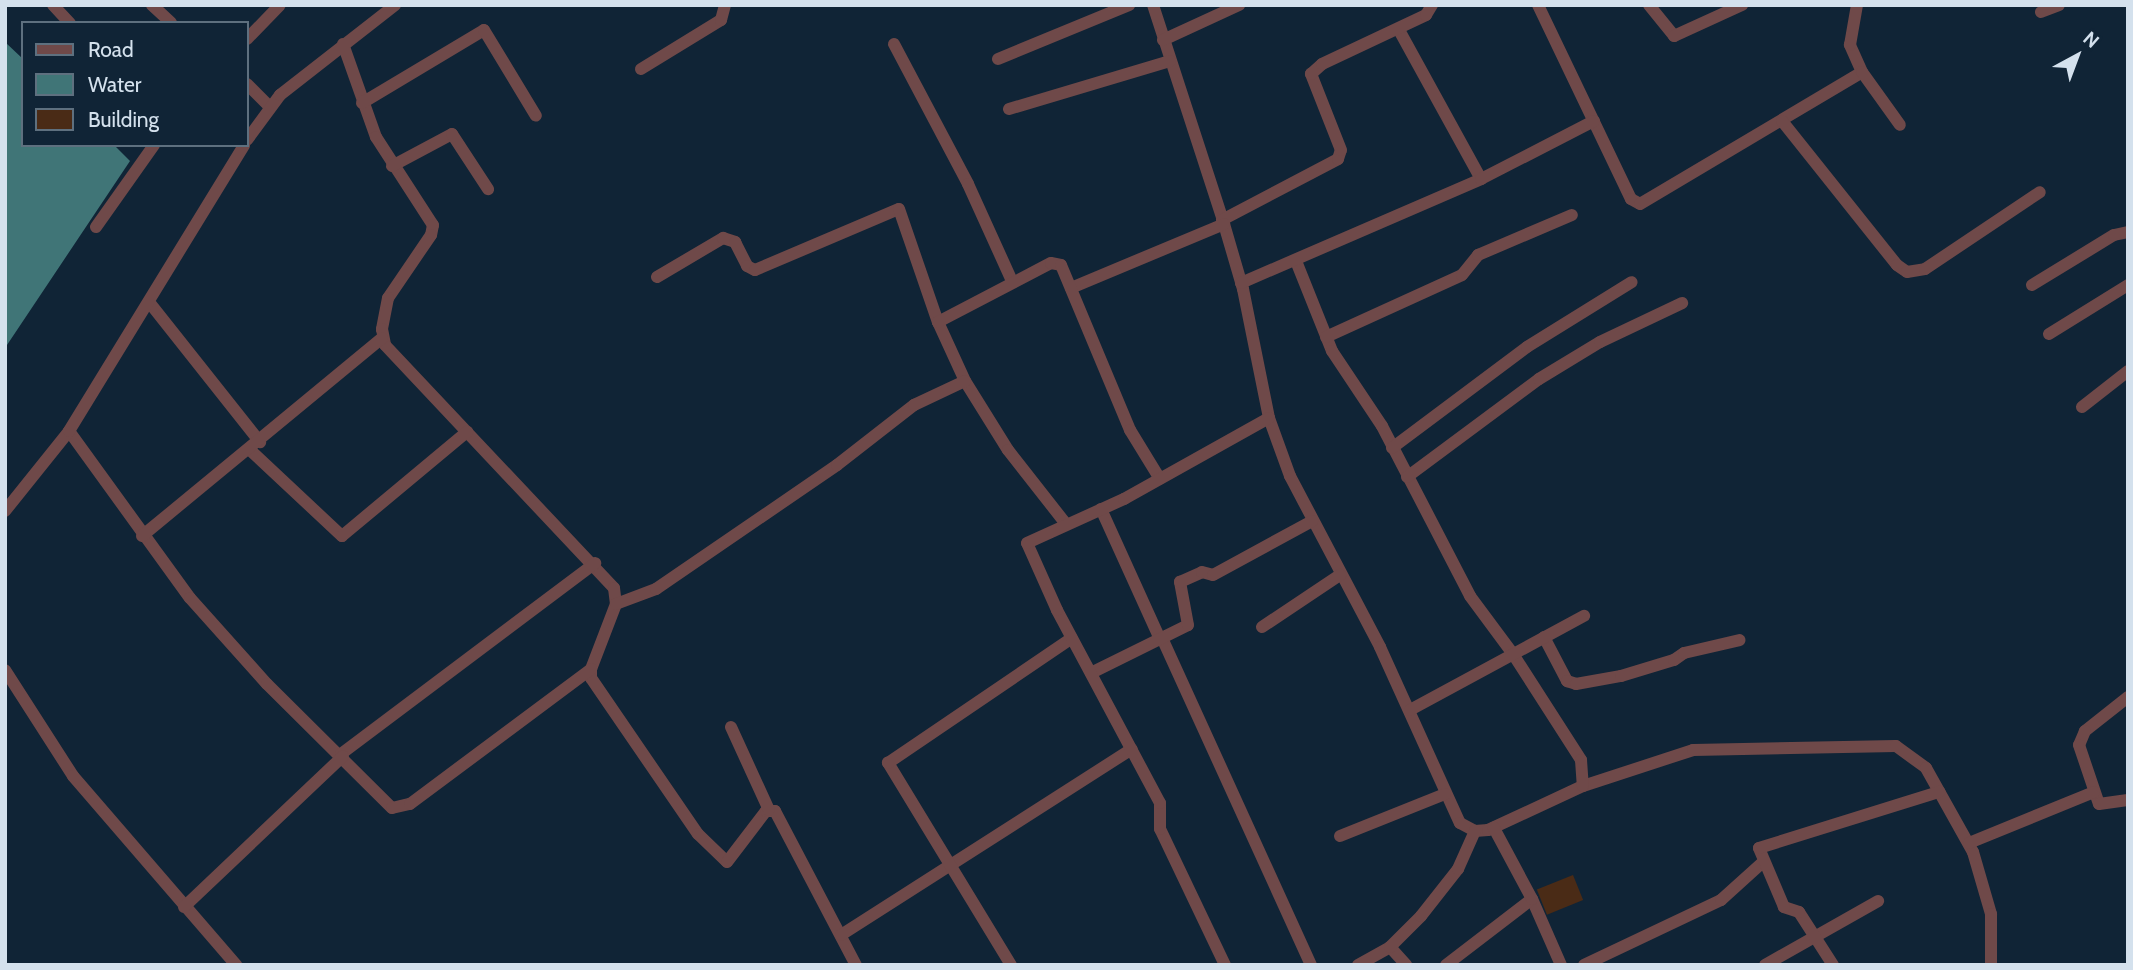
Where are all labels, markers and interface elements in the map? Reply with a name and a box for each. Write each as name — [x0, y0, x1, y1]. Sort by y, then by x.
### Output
legend — [21, 21, 248, 147]
north arrow — [2042, 21, 2112, 91]
text: N — [2078, 27, 2104, 53]
text: Road — [88, 37, 134, 62]
text: Water — [88, 72, 141, 97]
text: Building — [88, 107, 159, 132]

